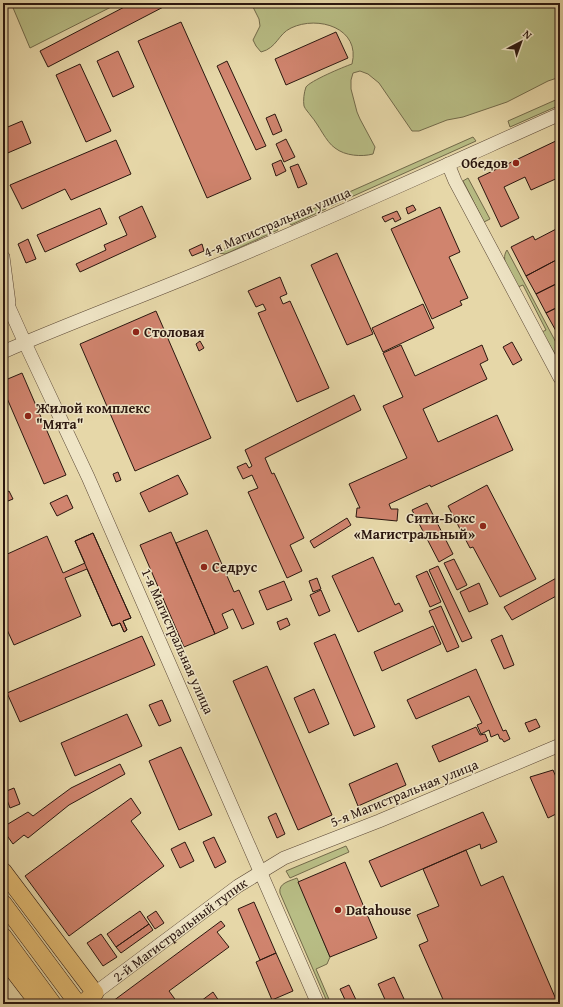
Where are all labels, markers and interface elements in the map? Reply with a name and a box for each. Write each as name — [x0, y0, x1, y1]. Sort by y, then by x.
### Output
north arrow — [501, 22, 541, 62]
text: N — [520, 26, 536, 43]
place label: Обедов — [461, 153, 508, 173]
marker: Обедов — [511, 158, 521, 168]
street label: 4-я Магистральная улица — [200, 182, 354, 262]
place label: Столовая — [144, 322, 205, 342]
marker: Столовая — [131, 327, 141, 337]
place label: Жилой комплекс "Мята" — [35, 398, 150, 434]
marker: Жилой комплекс "Мята" — [23, 411, 33, 421]
place label: Сити-Бокс «Магистральный» — [354, 508, 476, 544]
marker: Сити-Бокс «Магистральный» — [478, 521, 488, 531]
place label: Седрус — [212, 557, 258, 577]
marker: Седрус — [199, 562, 209, 572]
street label: 1-я Магистральная улица — [137, 565, 219, 717]
street label: 5-я Магистральная улица — [327, 754, 481, 832]
street label: 2-й Магистральный тупик — [109, 872, 252, 986]
place label: Datahouse — [346, 900, 412, 920]
marker: Datahouse — [333, 905, 343, 915]

